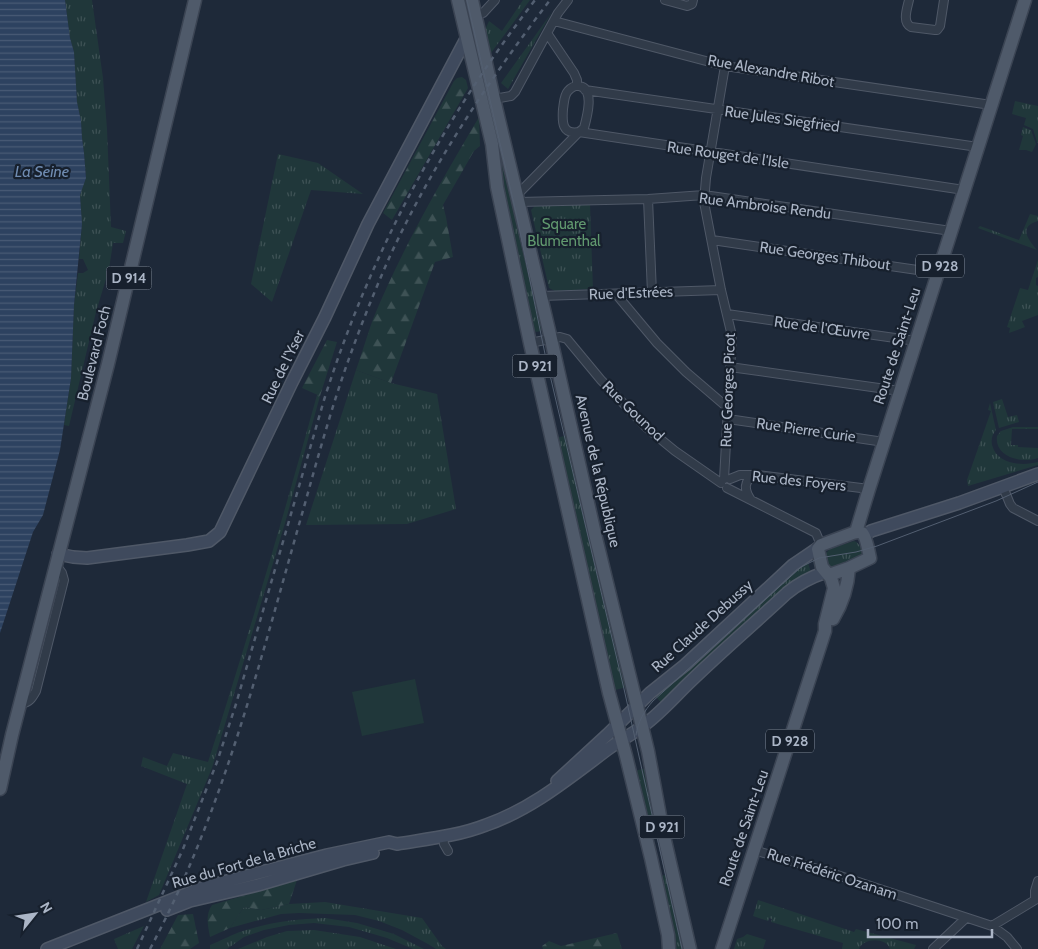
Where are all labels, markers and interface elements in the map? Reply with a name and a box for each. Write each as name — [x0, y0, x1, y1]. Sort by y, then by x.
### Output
street label: Rue Alexandre Ribot — [706, 51, 836, 91]
street label: Rue Jules Siegfried — [723, 102, 841, 136]
street label: Rue Rouget de l'Isle — [666, 138, 790, 172]
water label: La Seine — [15, 162, 69, 181]
street label: Rue Ambroise Rendu — [698, 189, 832, 223]
park label: Square Blumenthal — [527, 215, 601, 250]
street label: Rue Georges Thibout — [758, 238, 892, 274]
road number: D 928 — [916, 255, 964, 278]
road number: D 914 — [106, 266, 152, 290]
street label: Rue d'Estrées — [589, 283, 673, 303]
street label: Route de Saint-Leu — [870, 285, 924, 407]
street label: Boulevard Foch — [74, 304, 114, 402]
street label: Rue de l'Œuvre — [773, 312, 871, 344]
street label: Rue de l'Yser — [258, 327, 309, 407]
street label: Rue Georges Picot — [717, 332, 739, 448]
road number: D 921 — [512, 354, 558, 378]
street label: Rue Gounod — [598, 377, 668, 445]
street label: Avenue de la République — [572, 393, 624, 549]
street label: Rue Pierre Curie — [755, 414, 857, 446]
street label: Rue des Foyers — [751, 467, 847, 495]
street label: Rue Claude Debussy — [648, 576, 757, 676]
road number: D 928 — [766, 729, 814, 752]
street label: Route de Saint-Leu — [716, 767, 772, 889]
road number: D 921 — [640, 816, 684, 839]
street label: Rue du Fort de la Briche — [170, 834, 318, 892]
street label: Rue Frédéric Ozanam — [765, 844, 899, 904]
north arrow — [10, 889, 60, 939]
text: N — [36, 899, 57, 916]
scale bar — [868, 906, 992, 938]
text: 100 m — [876, 915, 918, 933]

